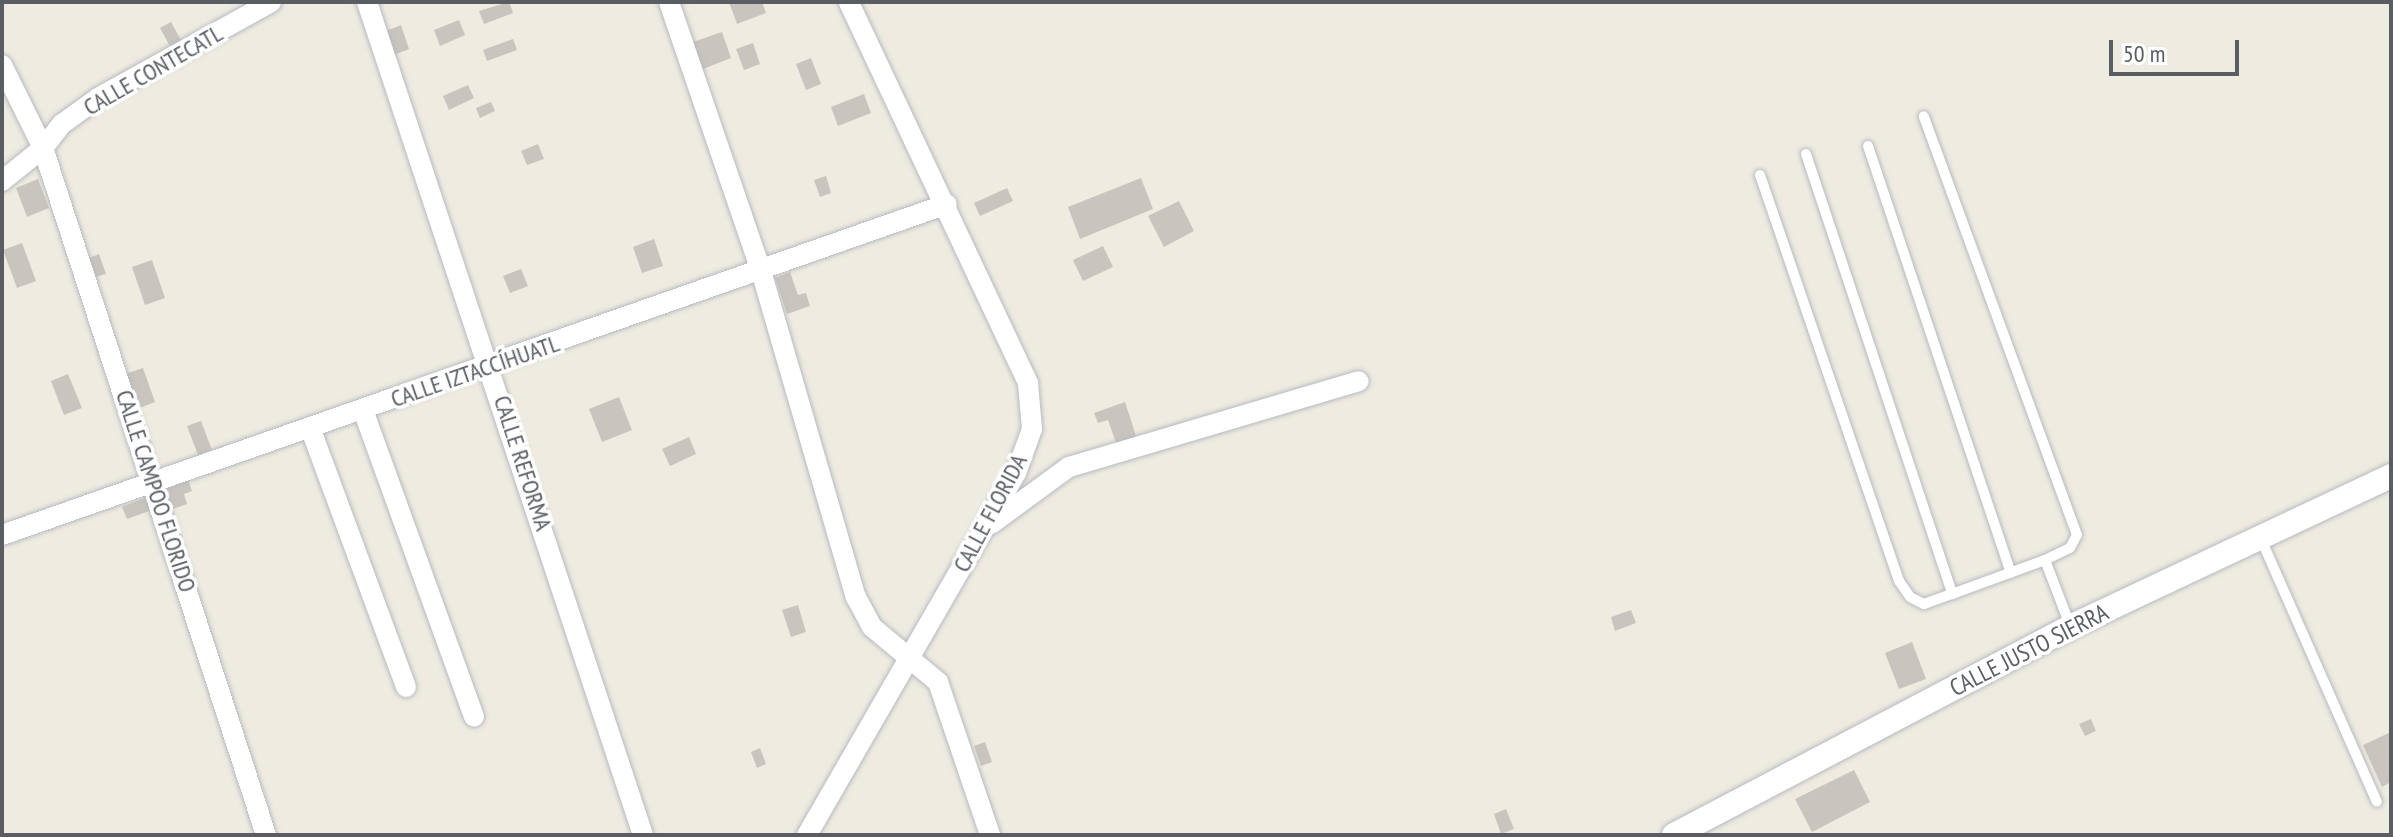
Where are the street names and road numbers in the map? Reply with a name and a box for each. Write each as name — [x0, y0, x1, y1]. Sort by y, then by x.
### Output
street label: CALLE CONTECATL — [78, 19, 228, 121]
street label: CALLE IZTACCÍHUATL — [387, 329, 563, 413]
street label: CALLE CAMPOO FLORIDO — [110, 386, 202, 596]
street label: CALLE REFORMA — [488, 392, 558, 534]
street label: CALLE FLORIDA — [947, 449, 1033, 577]
street label: CALLE JUSTO SIERRA — [1945, 598, 2113, 702]

